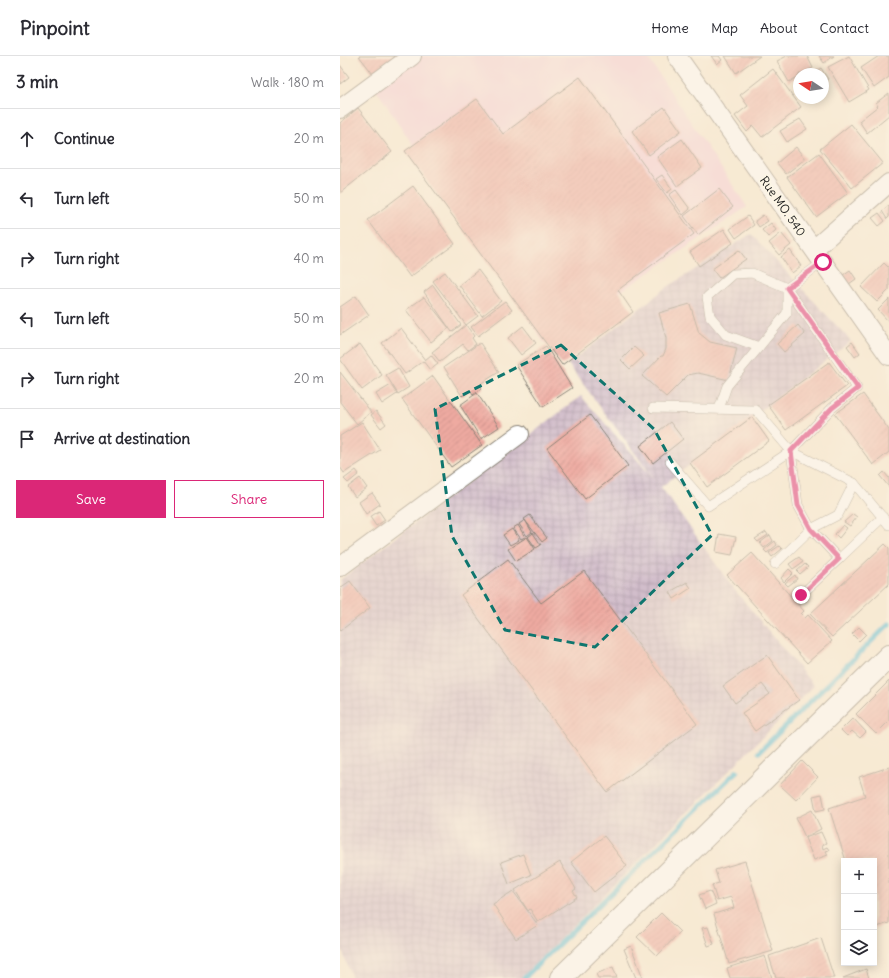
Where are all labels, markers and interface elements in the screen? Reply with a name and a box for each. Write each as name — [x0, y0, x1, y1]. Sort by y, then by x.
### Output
text: Pinpoint — [20, 16, 90, 40]
text: Home — [651, 19, 689, 37]
text: Map — [711, 19, 738, 37]
text: About — [760, 19, 798, 37]
text: Contact — [820, 19, 869, 37]
north arrow — [793, 68, 829, 104]
text: 3 min — [16, 71, 58, 93]
text: Walk · 180 m — [251, 74, 324, 91]
icon: ahead — [16, 128, 38, 150]
text: Continue — [54, 129, 115, 148]
text: 20 m — [294, 130, 324, 147]
street label: Rue MO. 540 — [757, 173, 809, 239]
icon: left — [16, 188, 38, 210]
text: Turn left — [54, 189, 109, 208]
text: 50 m — [293, 190, 324, 207]
icon: right — [16, 248, 38, 270]
text: Turn right — [54, 249, 119, 268]
text: 40 m — [293, 250, 324, 267]
route start — [814, 253, 832, 271]
icon: left — [16, 308, 38, 330]
text: Turn left — [54, 309, 109, 328]
text: 50 m — [293, 310, 324, 327]
icon: right — [16, 368, 38, 390]
text: Turn right — [54, 369, 119, 388]
text: 20 m — [294, 370, 324, 387]
icon: arrive — [16, 428, 38, 450]
text: Arrive at destination — [54, 429, 190, 448]
button: Save — [16, 480, 166, 518]
button: Share — [174, 480, 324, 518]
route end — [792, 586, 810, 604]
map controls — [841, 858, 877, 966]
button: + — [841, 858, 877, 894]
button: − — [841, 894, 877, 930]
button: layers — [841, 930, 877, 966]

